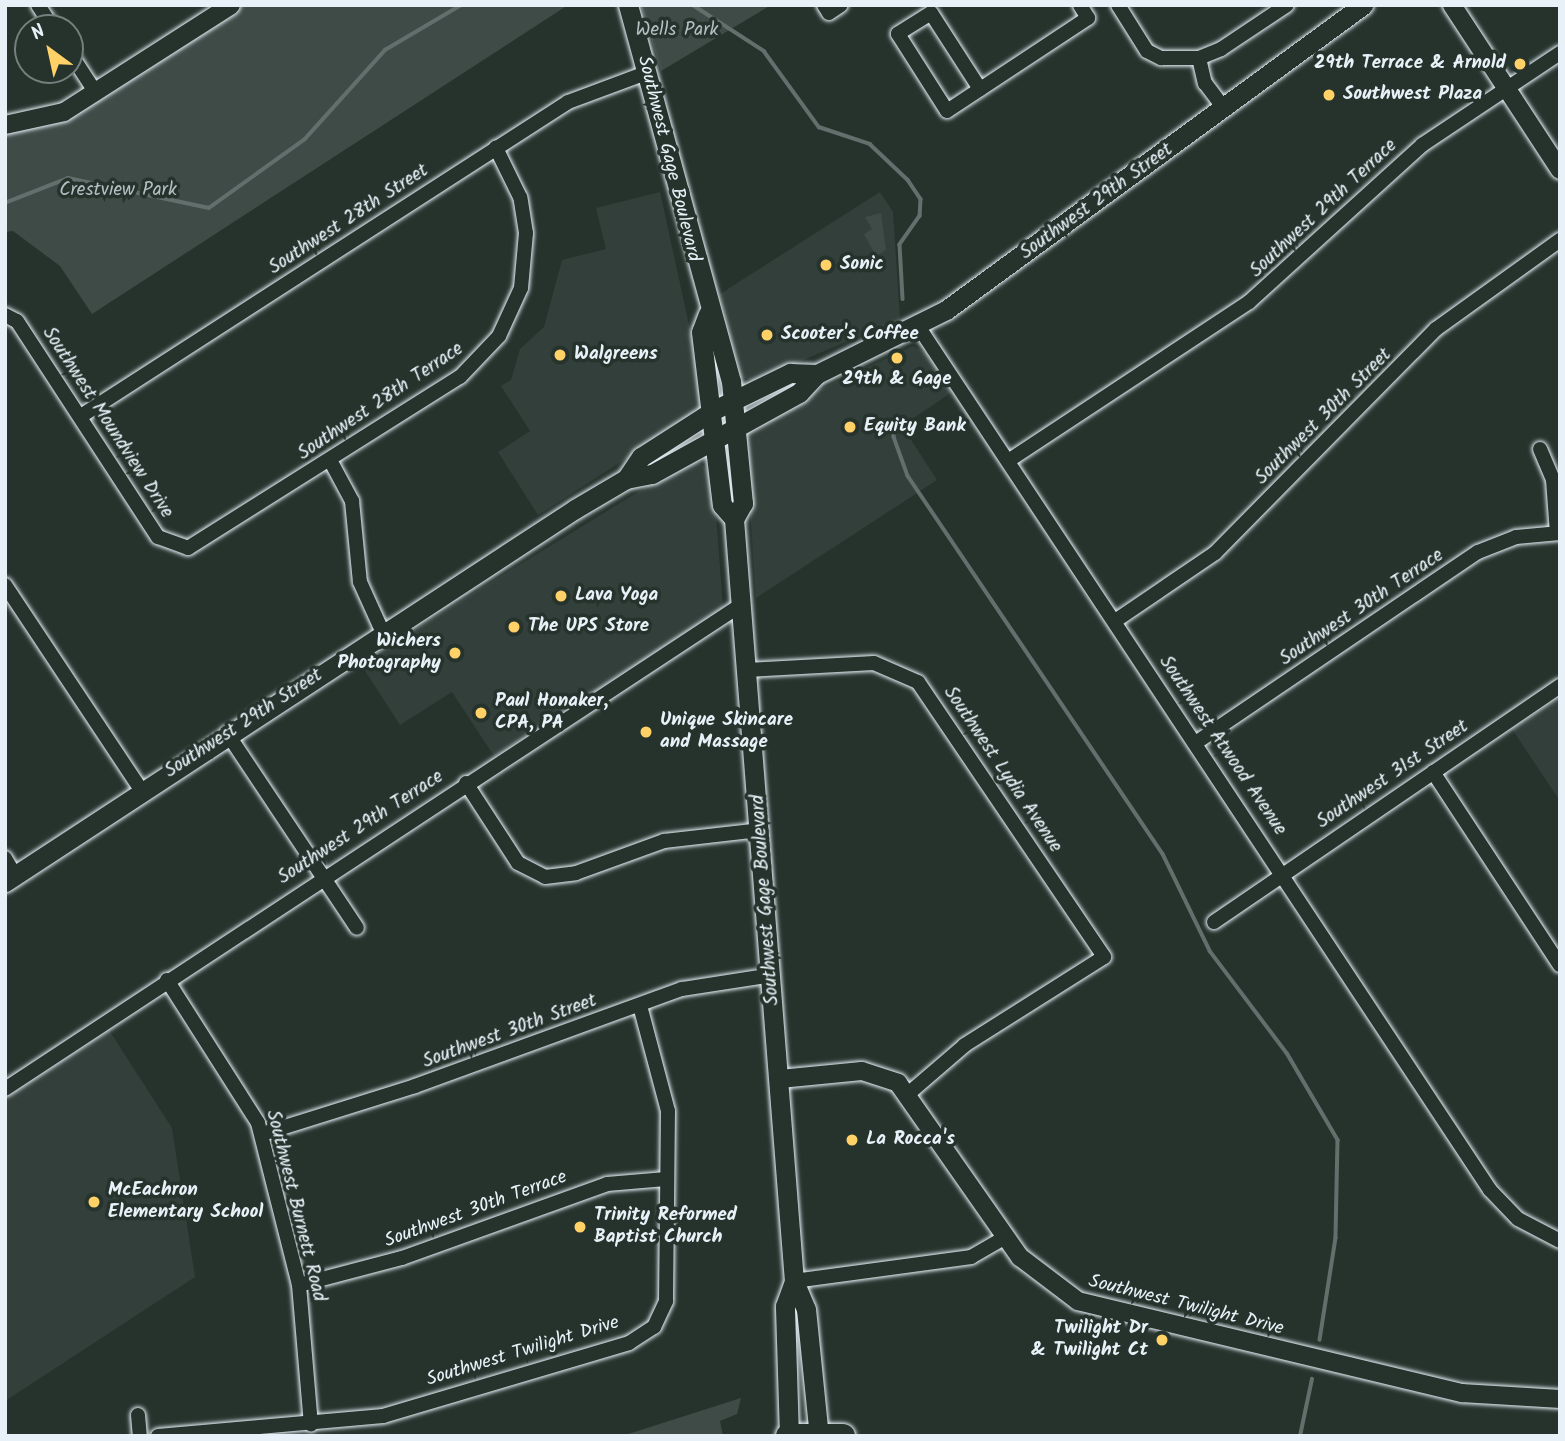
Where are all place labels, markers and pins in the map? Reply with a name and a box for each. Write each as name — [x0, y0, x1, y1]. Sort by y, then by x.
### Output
place label: 29th Terrace & Arnold — [1314, 53, 1506, 75]
marker: 29th Terrace & Arnold — [1512, 56, 1528, 72]
place label: Southwest Plaza — [1343, 84, 1482, 106]
marker: Southwest Plaza — [1321, 87, 1337, 103]
place label: Sonic — [840, 254, 884, 276]
marker: Sonic — [818, 257, 834, 273]
place label: Scooter's Coffee — [781, 324, 919, 346]
marker: Scooter's Coffee — [759, 327, 775, 343]
place label: Walgreens — [574, 344, 658, 366]
marker: Walgreens — [552, 347, 568, 363]
marker: 29th & Gage — [889, 350, 905, 366]
place label: 29th & Gage — [843, 369, 951, 391]
place label: Equity Bank — [864, 416, 966, 438]
marker: Equity Bank — [842, 419, 858, 435]
place label: Lava Yoga — [575, 585, 658, 607]
marker: Lava Yoga — [553, 588, 569, 604]
place label: The UPS Store — [528, 616, 649, 638]
marker: The UPS Store — [506, 619, 522, 635]
place label: Wichers Photography — [337, 631, 441, 675]
marker: Wichers Photography — [447, 645, 463, 661]
place label: Paul Honaker, CPA, PA — [495, 691, 608, 735]
marker: Paul Honaker, CPA, PA — [473, 705, 489, 721]
place label: Unique Skincare and Massage — [660, 710, 793, 754]
marker: Unique Skincare and Massage — [638, 724, 654, 740]
place label: La Rocca's — [866, 1129, 955, 1151]
marker: La Rocca's — [844, 1132, 860, 1148]
place label: McEachron Elementary School — [108, 1180, 263, 1224]
marker: McEachron Elementary School — [86, 1194, 102, 1210]
place label: Trinity Reformed Baptist Church — [594, 1205, 737, 1249]
marker: Trinity Reformed Baptist Church — [572, 1219, 588, 1235]
place label: Twilight Dr & Twilight Ct — [1031, 1318, 1148, 1362]
marker: Twilight Dr & Twilight Ct — [1154, 1332, 1170, 1348]

